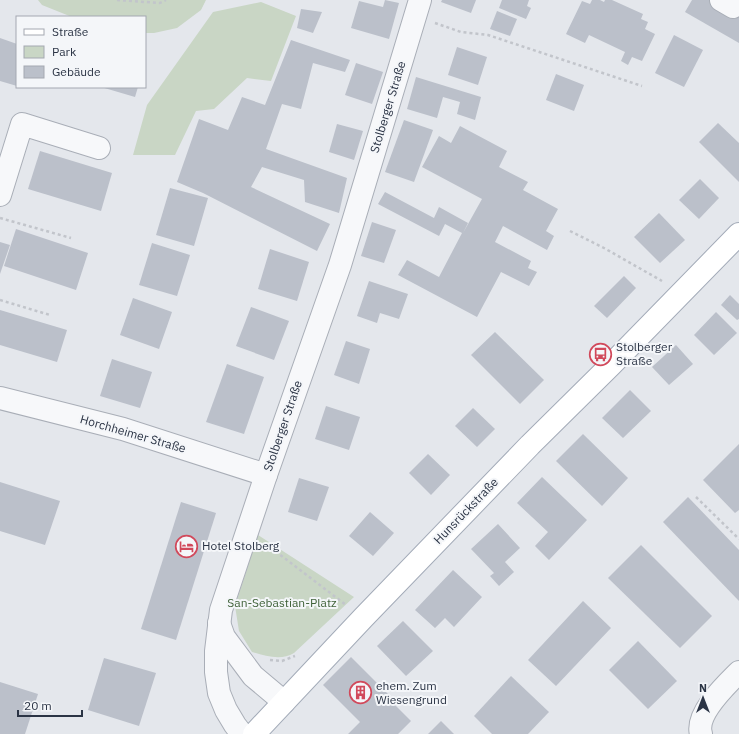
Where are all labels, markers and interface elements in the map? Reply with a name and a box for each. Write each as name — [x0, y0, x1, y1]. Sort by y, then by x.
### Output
legend — [16, 16, 146, 88]
text: Straße — [52, 24, 89, 39]
text: Park — [52, 44, 77, 59]
street label: Stolberger Straße — [366, 59, 409, 155]
text: Gebäude — [52, 64, 101, 79]
place label: Stolberger Straße — [616, 339, 673, 368]
bus stop icon: Stolberger Straße — [587, 341, 613, 367]
street label: Stolberger Straße — [260, 378, 305, 473]
street label: Horchheimer Straße — [79, 411, 188, 456]
street label: Hunsrückstraße — [430, 474, 501, 547]
hotel icon: Hotel Stolberg — [173, 533, 199, 559]
place label: Hotel Stolberg — [202, 538, 280, 553]
park label: San-Sebastian-Platz — [227, 595, 337, 610]
place label: ehem. Zum Wiesengrund — [376, 678, 447, 707]
north arrow — [683, 678, 723, 718]
building icon: ehem. Zum Wiesengrund — [347, 680, 373, 706]
text: N — [699, 681, 707, 695]
scale bar — [18, 692, 82, 718]
text: 20 m — [24, 698, 52, 713]

